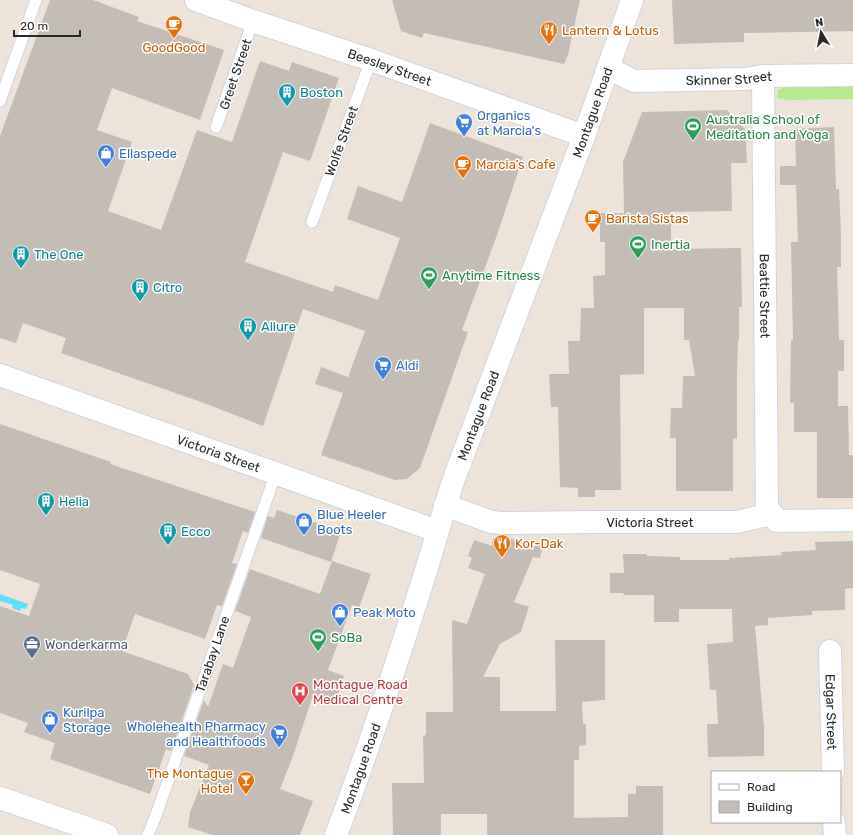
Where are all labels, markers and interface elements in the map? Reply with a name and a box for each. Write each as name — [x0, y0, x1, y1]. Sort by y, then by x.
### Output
scale bar — [14, 12, 80, 38]
north arrow — [801, 12, 841, 52]
cafe icon: GoodGood — [164, 14, 184, 39]
text: N — [814, 16, 824, 30]
text: 20 m — [20, 19, 48, 33]
restaurant icon: Lantern & Lotus — [539, 20, 559, 45]
place label: Lantern & Lotus — [562, 23, 659, 38]
street label: Greet Street — [216, 37, 255, 112]
place label: GoodGood — [142, 40, 206, 55]
street label: Beesley Street — [346, 46, 433, 89]
street label: Montague Road — [570, 65, 616, 160]
street label: Skinner Street — [686, 69, 772, 88]
building icon: Boston — [277, 82, 297, 107]
place label: Boston — [300, 85, 343, 100]
street label: Wolfe Street — [322, 104, 361, 178]
place label: Organics at Marcia's — [477, 108, 541, 138]
supermarket icon: Organics at Marcia's — [454, 112, 474, 137]
place label: Australia School of Meditation and Yoga — [706, 112, 829, 143]
sports icon: Australia School of Meditation and Yoga — [683, 116, 703, 141]
shop icon: Ellaspede — [96, 143, 116, 168]
place label: Ellaspede — [119, 146, 177, 161]
cafe icon: Marcia’s Cafe — [453, 154, 473, 179]
place label: Marcia’s Cafe — [476, 157, 556, 172]
cafe icon: Barista Sistas — [583, 208, 603, 233]
place label: Barista Sistas — [606, 211, 689, 226]
sports icon: Inertia — [628, 234, 648, 259]
place label: Inertia — [651, 237, 690, 252]
building icon: The One — [11, 244, 31, 269]
place label: The One — [34, 247, 84, 262]
street label: Beattie Street — [757, 254, 772, 338]
sports icon: Anytime Fitness — [419, 265, 439, 290]
place label: Anytime Fitness — [442, 268, 540, 283]
building icon: Citro — [130, 277, 150, 302]
place label: Citro — [153, 280, 182, 295]
building icon: Allure — [238, 316, 258, 341]
place label: Allure — [261, 319, 296, 334]
supermarket icon: Aldi — [373, 355, 393, 380]
place label: Aldi — [396, 358, 419, 373]
street label: Montague Road — [455, 369, 502, 463]
street label: Victoria Street — [175, 432, 262, 475]
building icon: Helia — [36, 491, 56, 516]
place label: Helia — [59, 494, 89, 509]
place label: Blue Heeler Boots — [317, 507, 386, 537]
shop icon: Blue Heeler Boots — [294, 511, 314, 536]
street label: Victoria Street — [606, 515, 694, 530]
building icon: Ecco — [158, 521, 178, 546]
place label: Ecco — [181, 524, 211, 539]
restaurant icon: Kor-Dak — [492, 533, 512, 558]
place label: Kor-Dak — [515, 536, 564, 551]
shop icon: Peak Moto — [330, 602, 350, 627]
place label: Peak Moto — [353, 605, 416, 620]
street label: Tarabay Lane — [192, 614, 233, 694]
sports icon: SoBa — [308, 627, 328, 652]
place label: SoBa — [331, 630, 362, 645]
office icon: Wonderkarma — [22, 634, 42, 659]
place label: Wonderkarma — [45, 637, 128, 652]
street label: Edgar Street — [822, 674, 839, 750]
place label: Montague Road Medical Centre — [313, 677, 408, 707]
hospital icon: Montague Road Medical Centre — [290, 681, 310, 706]
place label: Kurilpa Storage — [63, 705, 111, 736]
shop icon: Kurilpa Storage — [40, 709, 60, 734]
place label: Wholehealth Pharmacy and Healthfoods — [127, 719, 266, 749]
street label: Montague Road — [338, 721, 384, 816]
supermarket icon: Wholehealth Pharmacy and Healthfoods — [269, 723, 289, 748]
place label: The Montague Hotel — [147, 766, 233, 796]
bar icon: The Montague Hotel — [236, 770, 256, 795]
legend — [711, 771, 841, 823]
text: Road — [747, 780, 775, 794]
text: Building — [747, 800, 793, 814]

